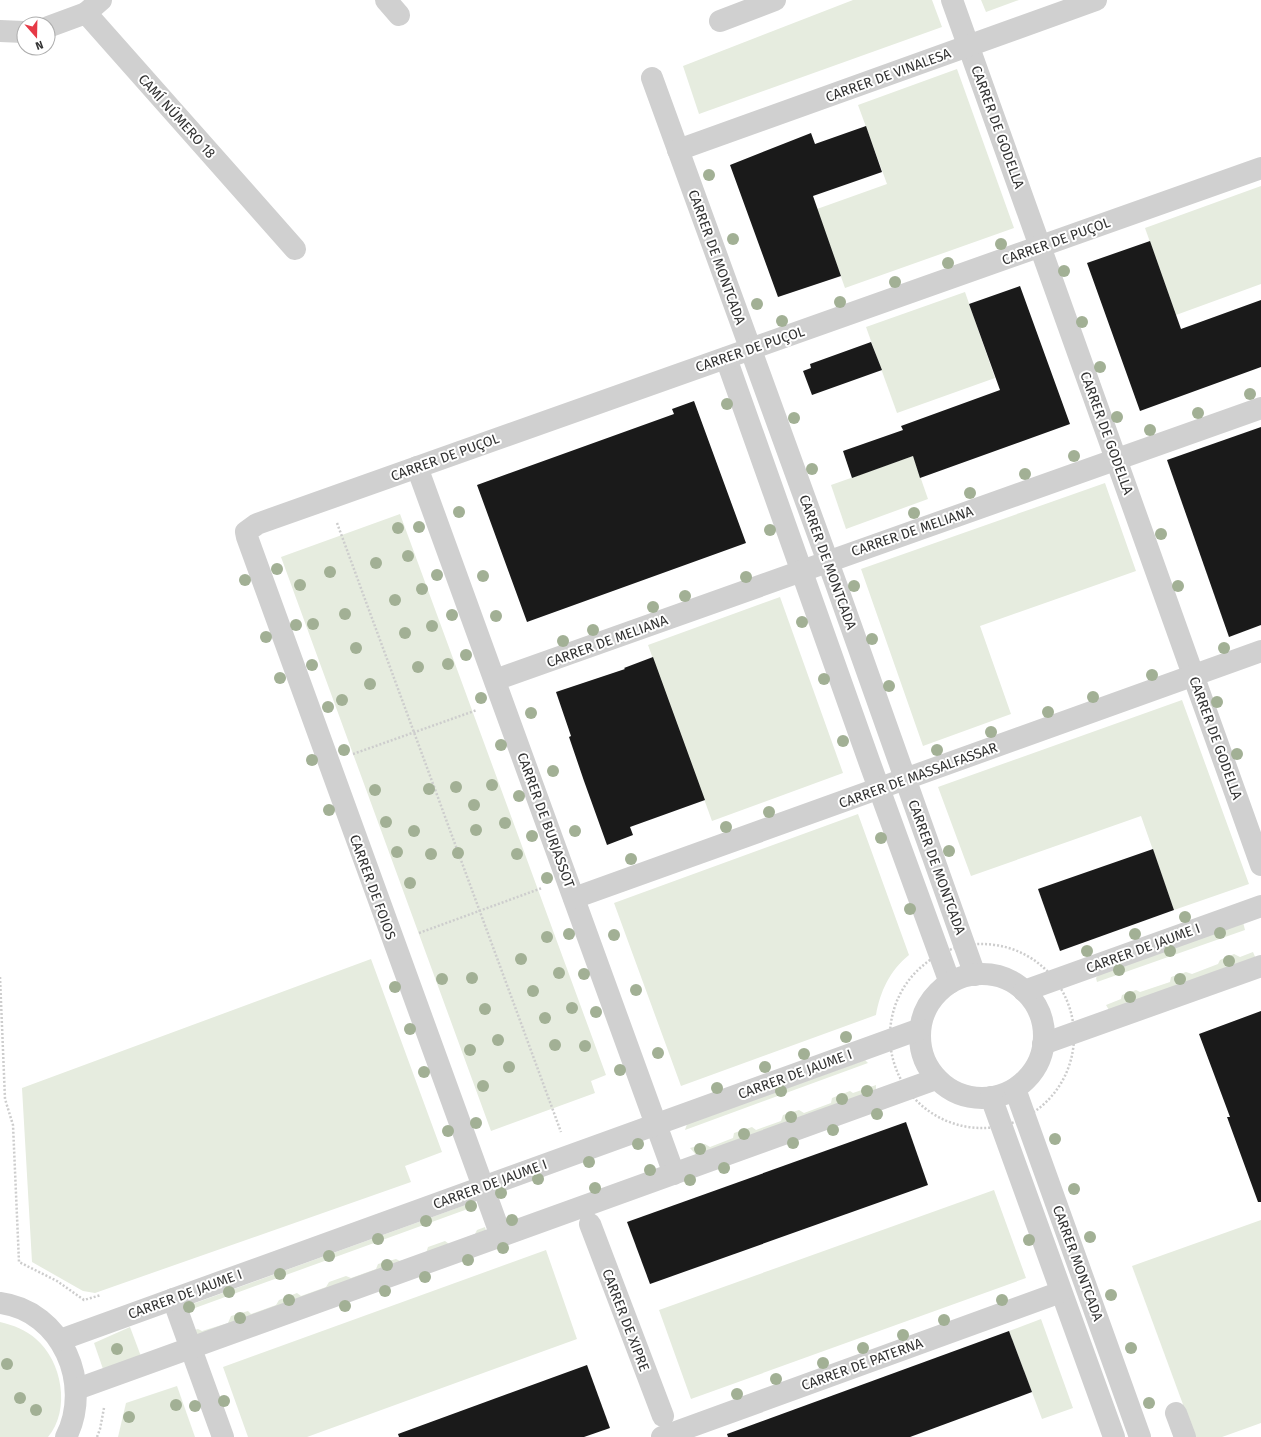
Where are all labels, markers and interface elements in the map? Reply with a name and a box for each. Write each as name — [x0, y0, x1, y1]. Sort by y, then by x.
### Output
north arrow — [16, 16, 56, 56]
text: N — [34, 38, 45, 52]
street label: CARRER DE VINALESA — [823, 45, 953, 106]
street label: CARRER DE GODELLA — [967, 63, 1028, 191]
street label: CAMÍ NÚMERO 18 — [134, 70, 220, 162]
street label: CARRER DE MONTCADA — [684, 187, 749, 327]
street label: CARRER DE PUÇOL — [1000, 214, 1113, 269]
street label: CARRER DE PUÇOL — [693, 323, 807, 376]
street label: CARRER DE GODELLA — [1076, 369, 1137, 497]
street label: CARRER DE PUÇOL — [389, 430, 502, 485]
street label: CARRER DE MONTCADA — [795, 492, 860, 632]
street label: CARRER DE MELIANA — [849, 503, 975, 560]
street label: CARRER DE MELIANA — [544, 612, 670, 671]
street label: CARRER DE GODELLA — [1185, 674, 1246, 802]
street label: CARRER DE MASSALFASSAR — [837, 739, 1000, 812]
street label: CARRER DE BURJASSOT — [513, 750, 578, 891]
street label: CARRER DE MONTCADA — [904, 797, 969, 937]
street label: CARRER DE FOIOS — [346, 832, 400, 942]
street label: CARRER DE JAUME I — [1084, 920, 1203, 977]
street label: CARRER DE JAUME I — [736, 1046, 855, 1103]
street label: CARRER DE JAUME I — [431, 1156, 550, 1213]
street label: CARRER MONTCADA — [1049, 1203, 1106, 1323]
street label: CARRER DE JAUME I — [126, 1266, 245, 1323]
street label: CARRER DE XIPRE — [598, 1266, 653, 1374]
street label: CARRER DE PATERNA — [799, 1335, 925, 1394]

